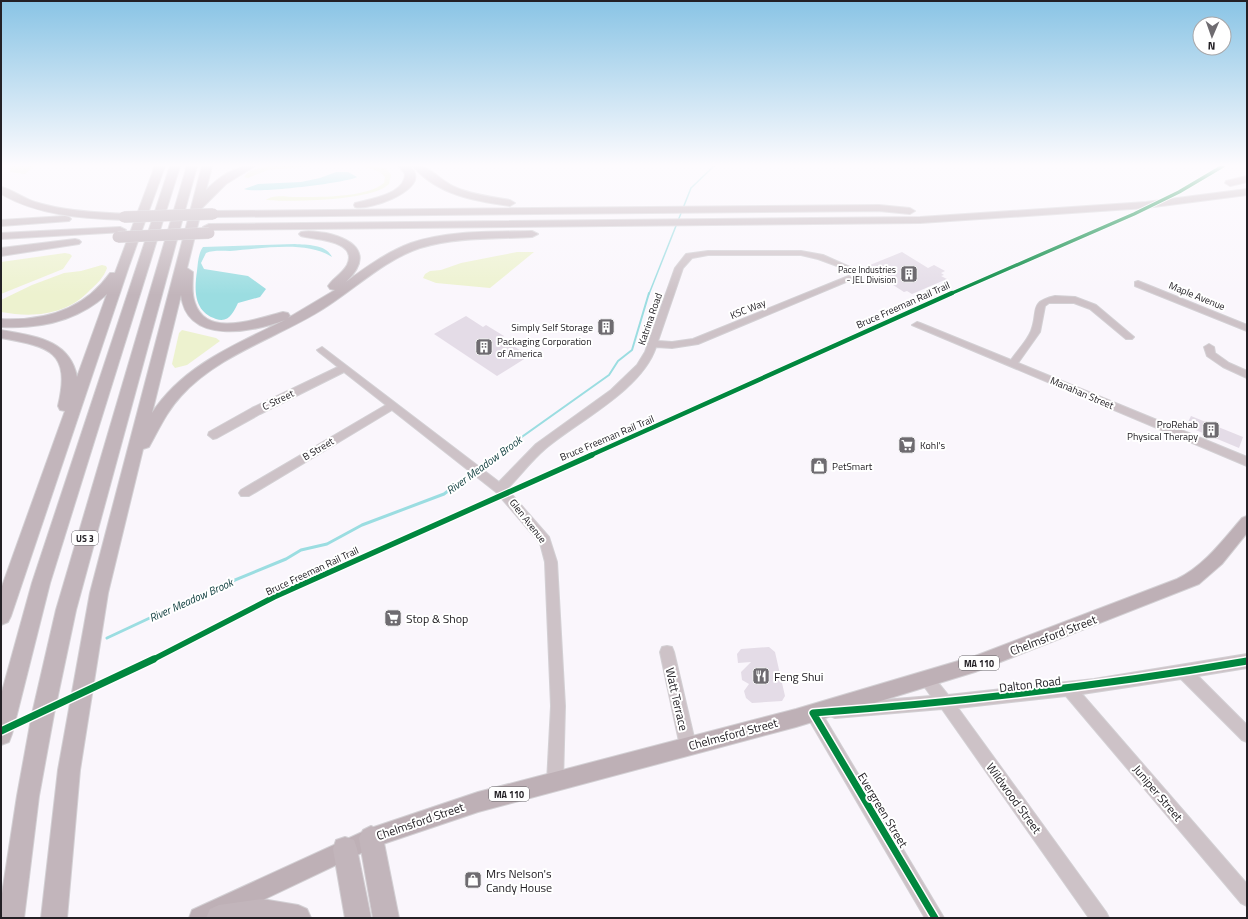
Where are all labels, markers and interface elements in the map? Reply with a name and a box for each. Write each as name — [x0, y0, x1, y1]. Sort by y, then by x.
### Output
north arrow — [1192, 16, 1232, 56]
text: N — [1208, 38, 1216, 54]
place label: Pace Industries - JEL Division — [838, 263, 896, 286]
building icon: Pace Industries - JEL Division — [899, 264, 919, 284]
street label: Bruce Freeman Rail Trail — [854, 278, 952, 332]
street label: Maple Avenue — [1167, 278, 1227, 314]
street label: Katrina Road — [634, 291, 666, 347]
street label: KSC Way — [728, 295, 768, 323]
building icon: Simply Self Storage — [596, 317, 616, 337]
place label: Simply Self Storage — [511, 320, 593, 335]
place label: Packaging Corporation of America — [497, 334, 592, 361]
building icon: Packaging Corporation of America — [474, 337, 494, 357]
street label: Manahan Street — [1048, 373, 1116, 413]
street label: C Street — [260, 386, 297, 414]
street label: Bruce Freeman Rail Trail — [558, 411, 656, 465]
place label: ProRehab Physical Therapy — [1127, 417, 1198, 444]
building icon: ProRehab Physical Therapy — [1201, 420, 1221, 440]
water label: River Meadow Brook — [443, 431, 526, 498]
street label: B Street — [300, 434, 337, 464]
supermarket icon: Kohl's — [897, 435, 917, 455]
place label: Kohl's — [920, 438, 946, 453]
shop icon: PetSmart — [809, 456, 829, 476]
place label: PetSmart — [832, 459, 873, 474]
street label: Glen Avenue — [506, 496, 550, 546]
road number: US 3 — [72, 531, 98, 545]
street label: Bruce Freeman Rail Trail — [263, 543, 361, 599]
water label: River Meadow Brook — [147, 574, 236, 626]
supermarket icon: Stop & Shop — [383, 608, 403, 628]
place label: Stop & Shop — [406, 609, 468, 628]
street label: Chelmsford Street — [1007, 609, 1100, 660]
road number: MA 110 — [959, 656, 999, 670]
street label: Watt Terrace — [661, 666, 693, 732]
restaurant icon: Feng Shui — [751, 666, 771, 686]
place label: Feng Shui — [774, 667, 823, 686]
street label: Dalton Road — [998, 671, 1062, 697]
street label: Chelmsford Street — [686, 713, 780, 755]
street label: Wildwood Street — [982, 758, 1047, 838]
street label: Juniper Street — [1129, 760, 1188, 826]
street label: Evergreen Street — [853, 769, 913, 852]
road number: MA 110 — [489, 787, 529, 801]
street label: Chelmsford Street — [374, 797, 467, 845]
place label: Mrs Nelson's Candy House — [486, 864, 552, 897]
shop icon: Mrs Nelson's Candy House — [463, 870, 483, 890]

